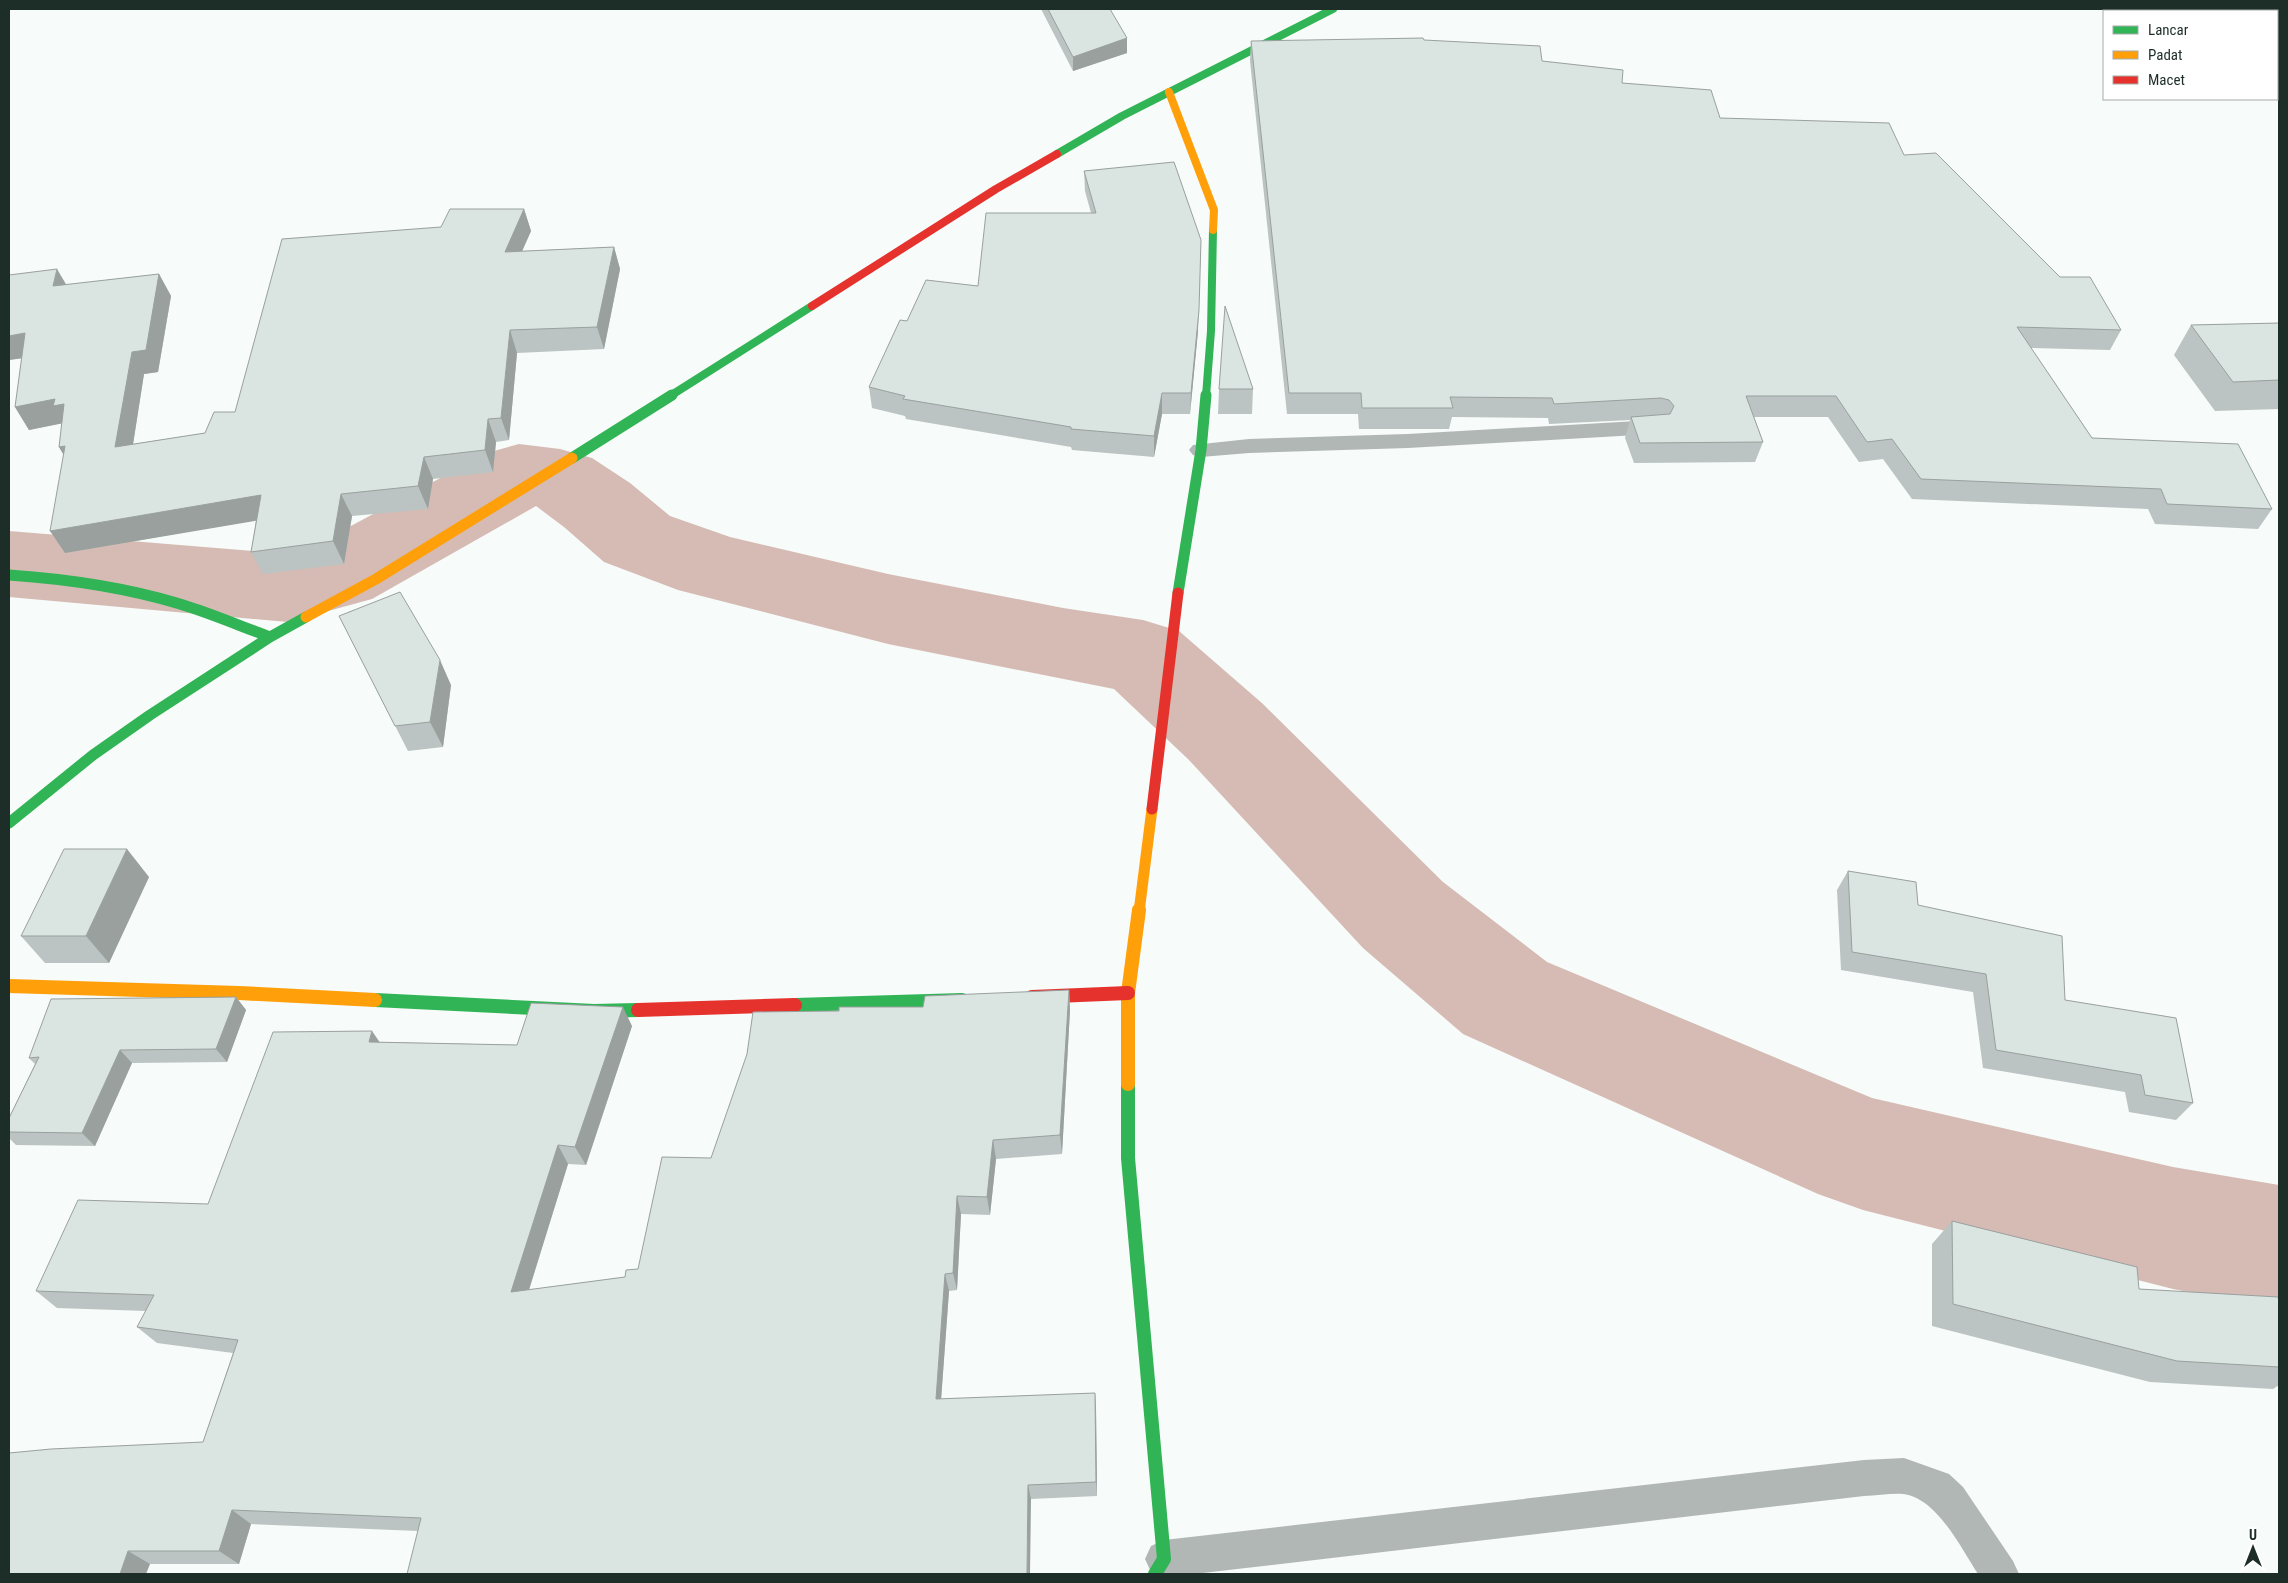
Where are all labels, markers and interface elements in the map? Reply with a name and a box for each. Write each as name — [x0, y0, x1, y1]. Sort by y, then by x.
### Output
legend — [2103, 10, 2278, 100]
text: Lancar — [2148, 21, 2189, 39]
text: Padat — [2148, 46, 2182, 64]
text: Macet — [2148, 71, 2185, 89]
north arrow — [2228, 1523, 2278, 1573]
text: U — [2249, 1527, 2257, 1543]

